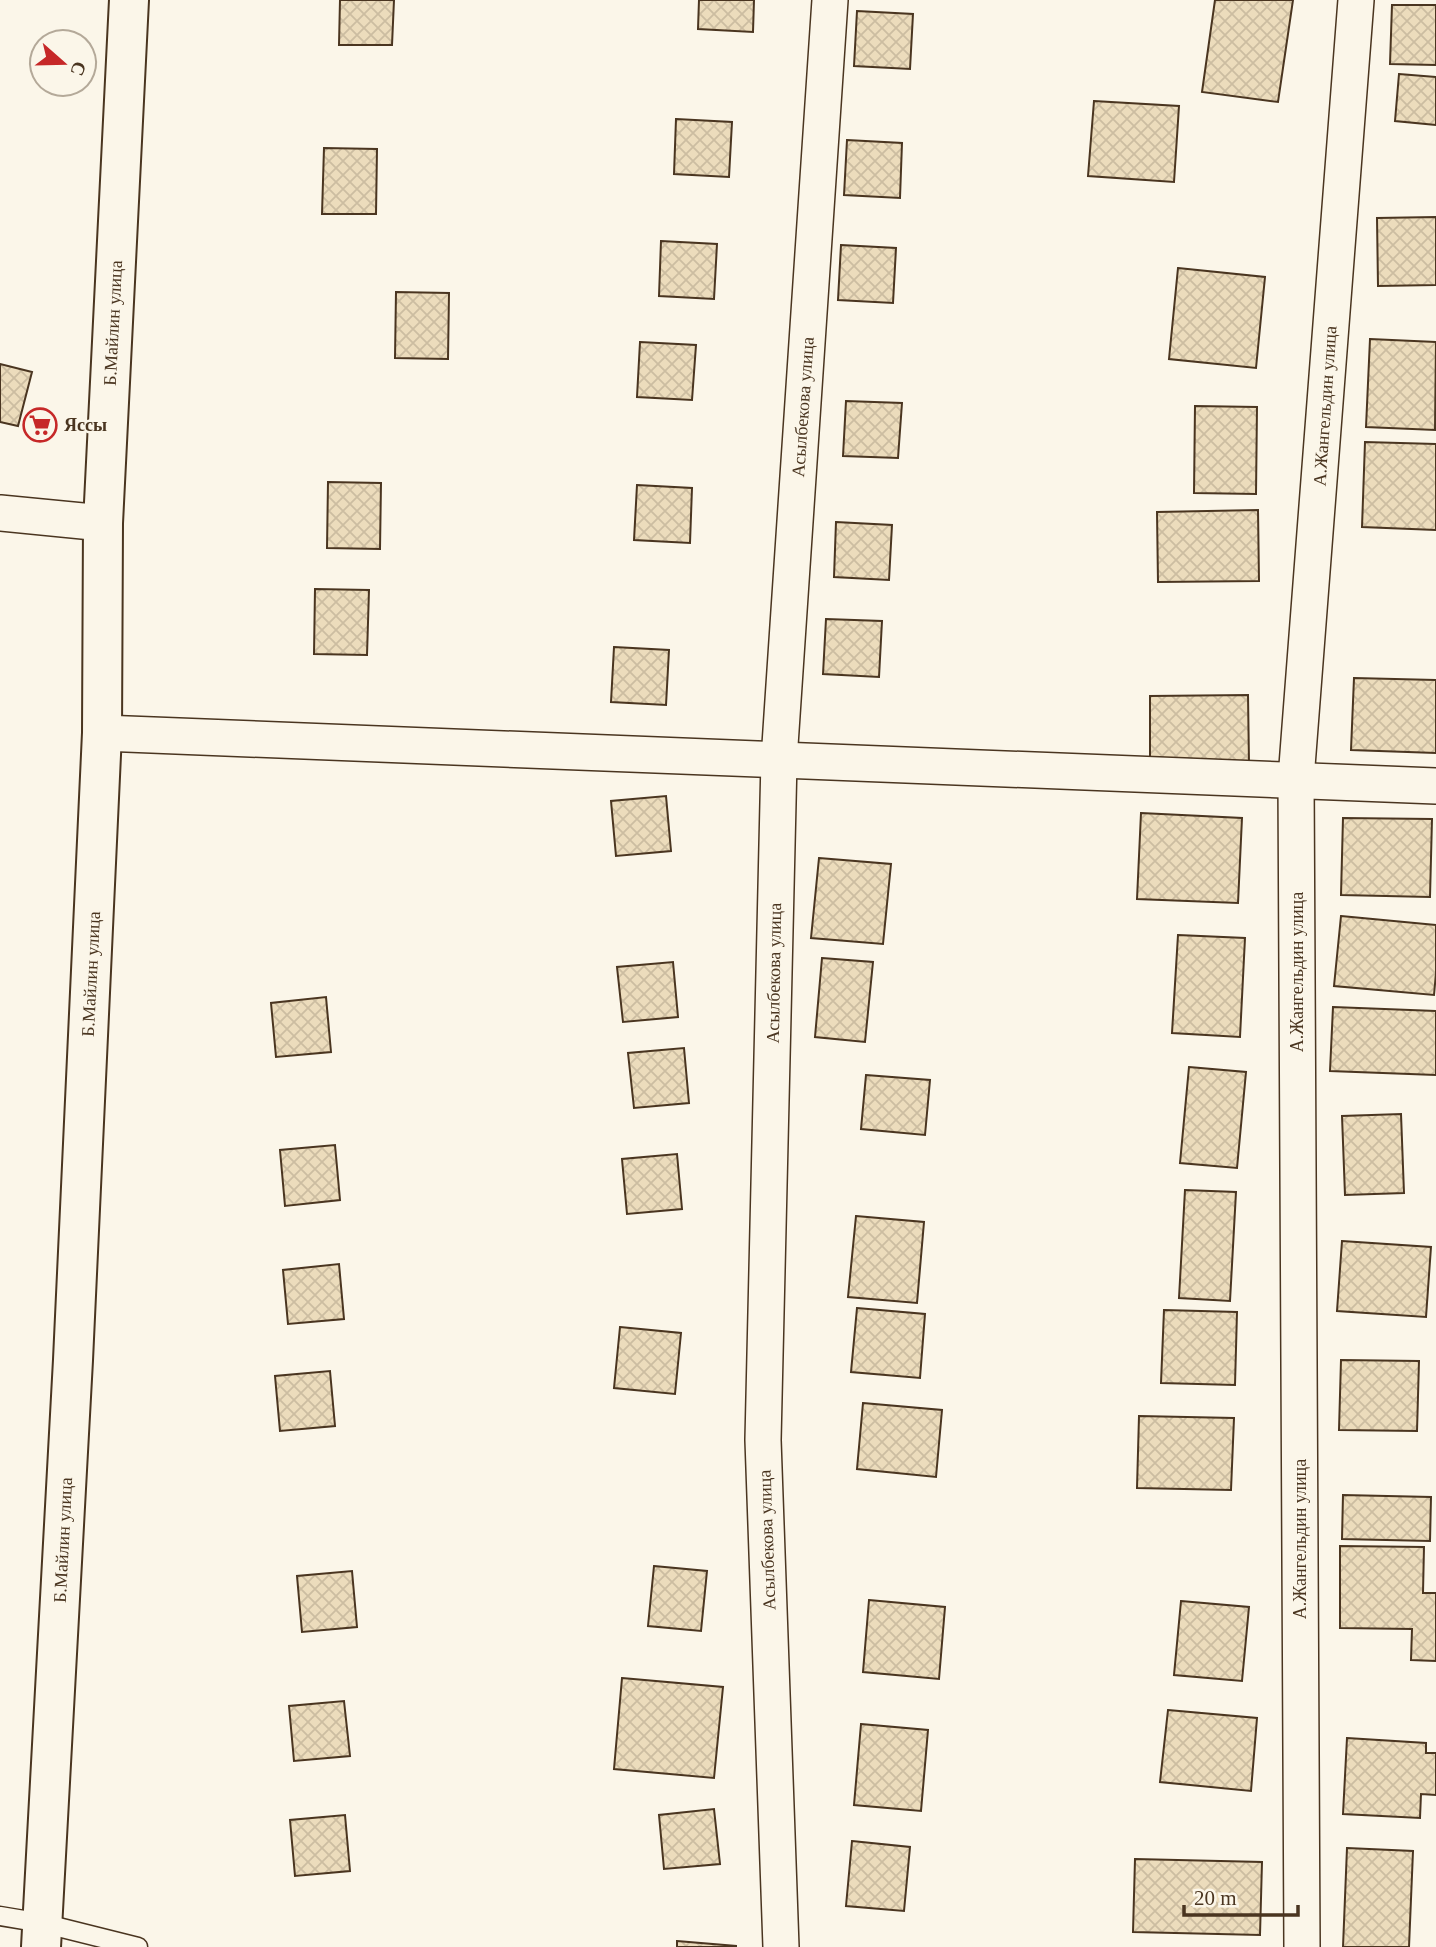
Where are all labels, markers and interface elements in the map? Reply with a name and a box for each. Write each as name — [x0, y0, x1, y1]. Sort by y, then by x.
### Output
north arrow — [28, 28, 98, 98]
text: С — [66, 59, 91, 79]
street label: Б.Майлин улица — [100, 260, 126, 386]
street label: А.Жангельдин улица — [1309, 325, 1341, 487]
street label: Асылбекова улица — [788, 336, 818, 478]
supermarket icon: Яссы — [21, 406, 59, 444]
place label: Яссы — [64, 415, 107, 435]
street label: А.Жангельдин улица — [1287, 892, 1307, 1052]
street label: Асылбекова улица — [763, 903, 785, 1043]
street label: Б.Майлин улица — [78, 911, 104, 1037]
street label: А.Жангельдин улица — [1290, 1459, 1310, 1619]
street label: Асылбекова улица — [755, 1469, 779, 1611]
street label: Б.Майлин улица — [50, 1477, 76, 1603]
scale bar — [1184, 1874, 1298, 1918]
text: 20 m — [1194, 1886, 1237, 1910]

